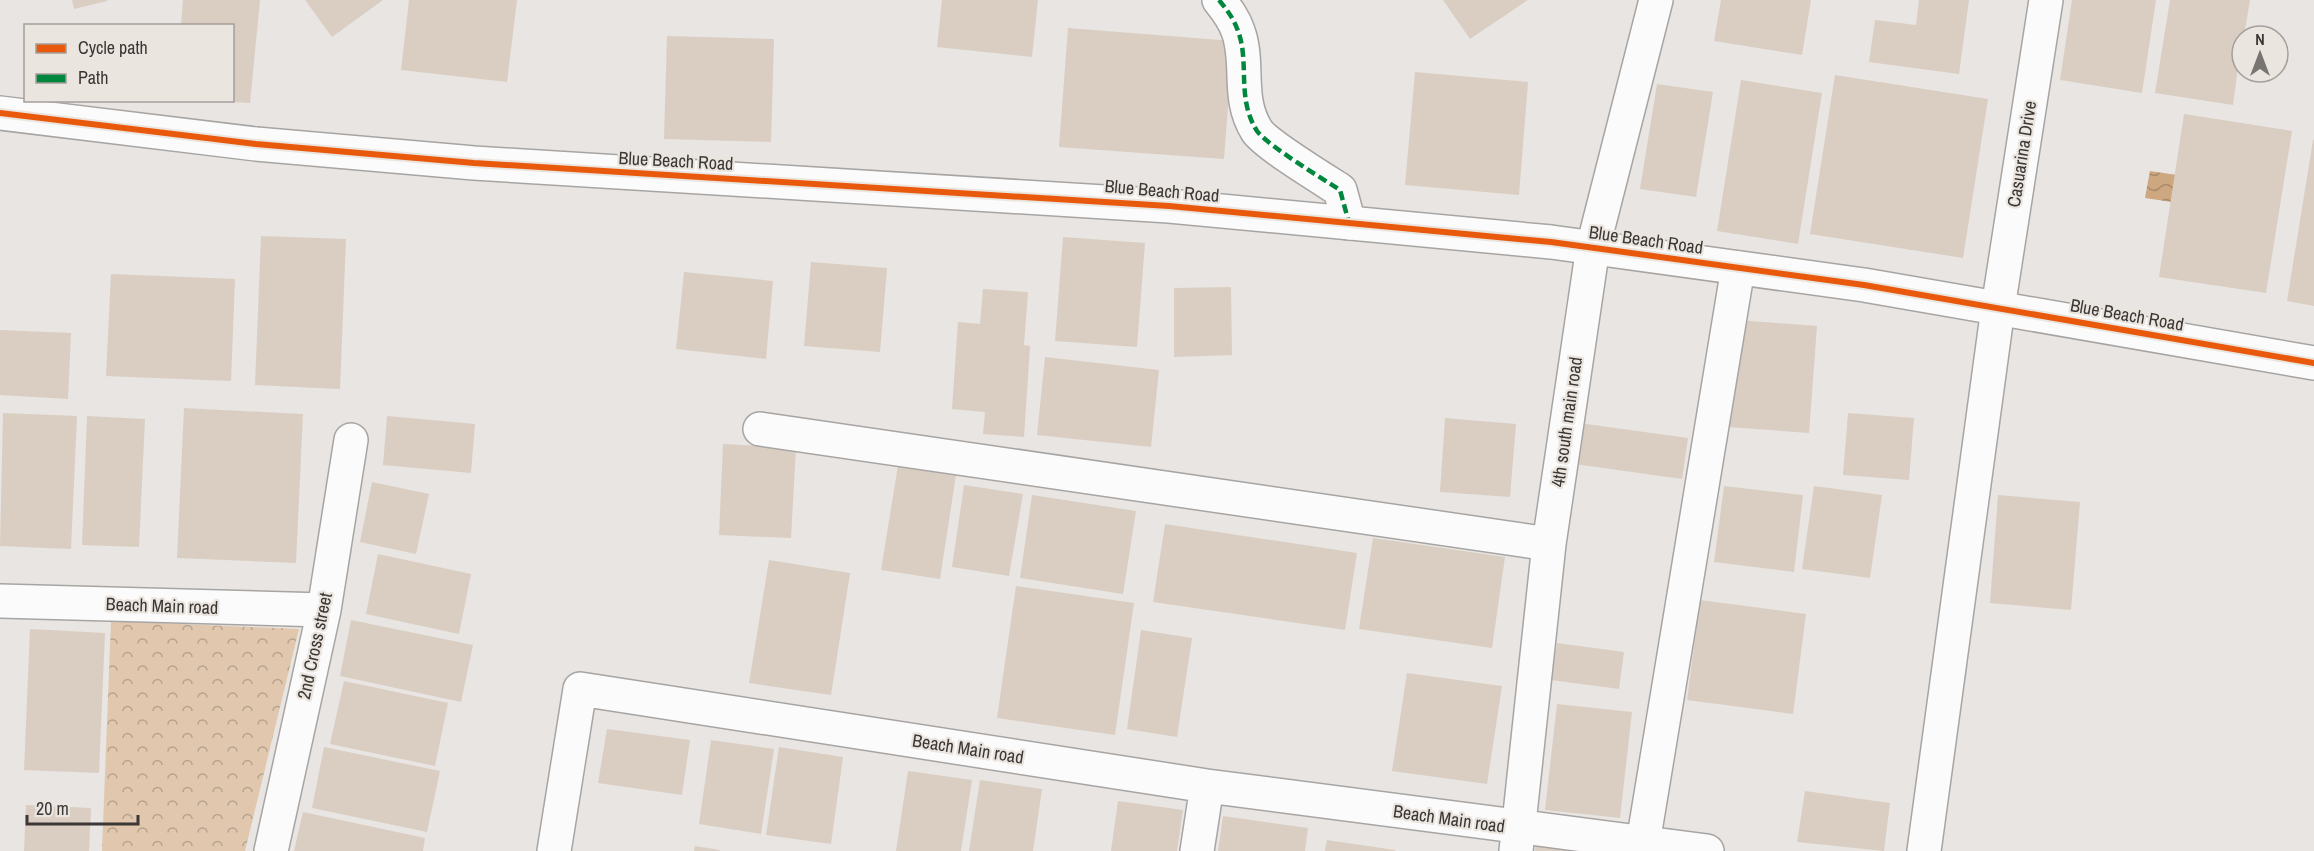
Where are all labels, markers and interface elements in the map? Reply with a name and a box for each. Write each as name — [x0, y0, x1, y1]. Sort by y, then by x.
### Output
legend — [24, 24, 234, 102]
north arrow — [2230, 24, 2290, 84]
text: N — [2255, 28, 2265, 50]
text: Cycle path — [78, 35, 148, 60]
text: Path — [78, 65, 108, 90]
street label: Casuarina Drive — [2001, 99, 2042, 209]
street label: Blue Beach Road — [618, 145, 734, 176]
street label: Blue Beach Road — [1104, 173, 1220, 208]
street label: Blue Beach Road — [1587, 219, 1705, 260]
street label: Blue Beach Road — [2068, 292, 2186, 337]
street label: 4th south main road — [1545, 355, 1588, 489]
street label: 2nd Cross street — [291, 590, 338, 701]
street label: Beach Main road — [105, 591, 219, 620]
street label: Beach Main road — [911, 727, 1026, 770]
scale bar — [27, 788, 138, 826]
text: 20 m — [36, 796, 69, 821]
street label: Beach Main road — [1392, 798, 1506, 839]

